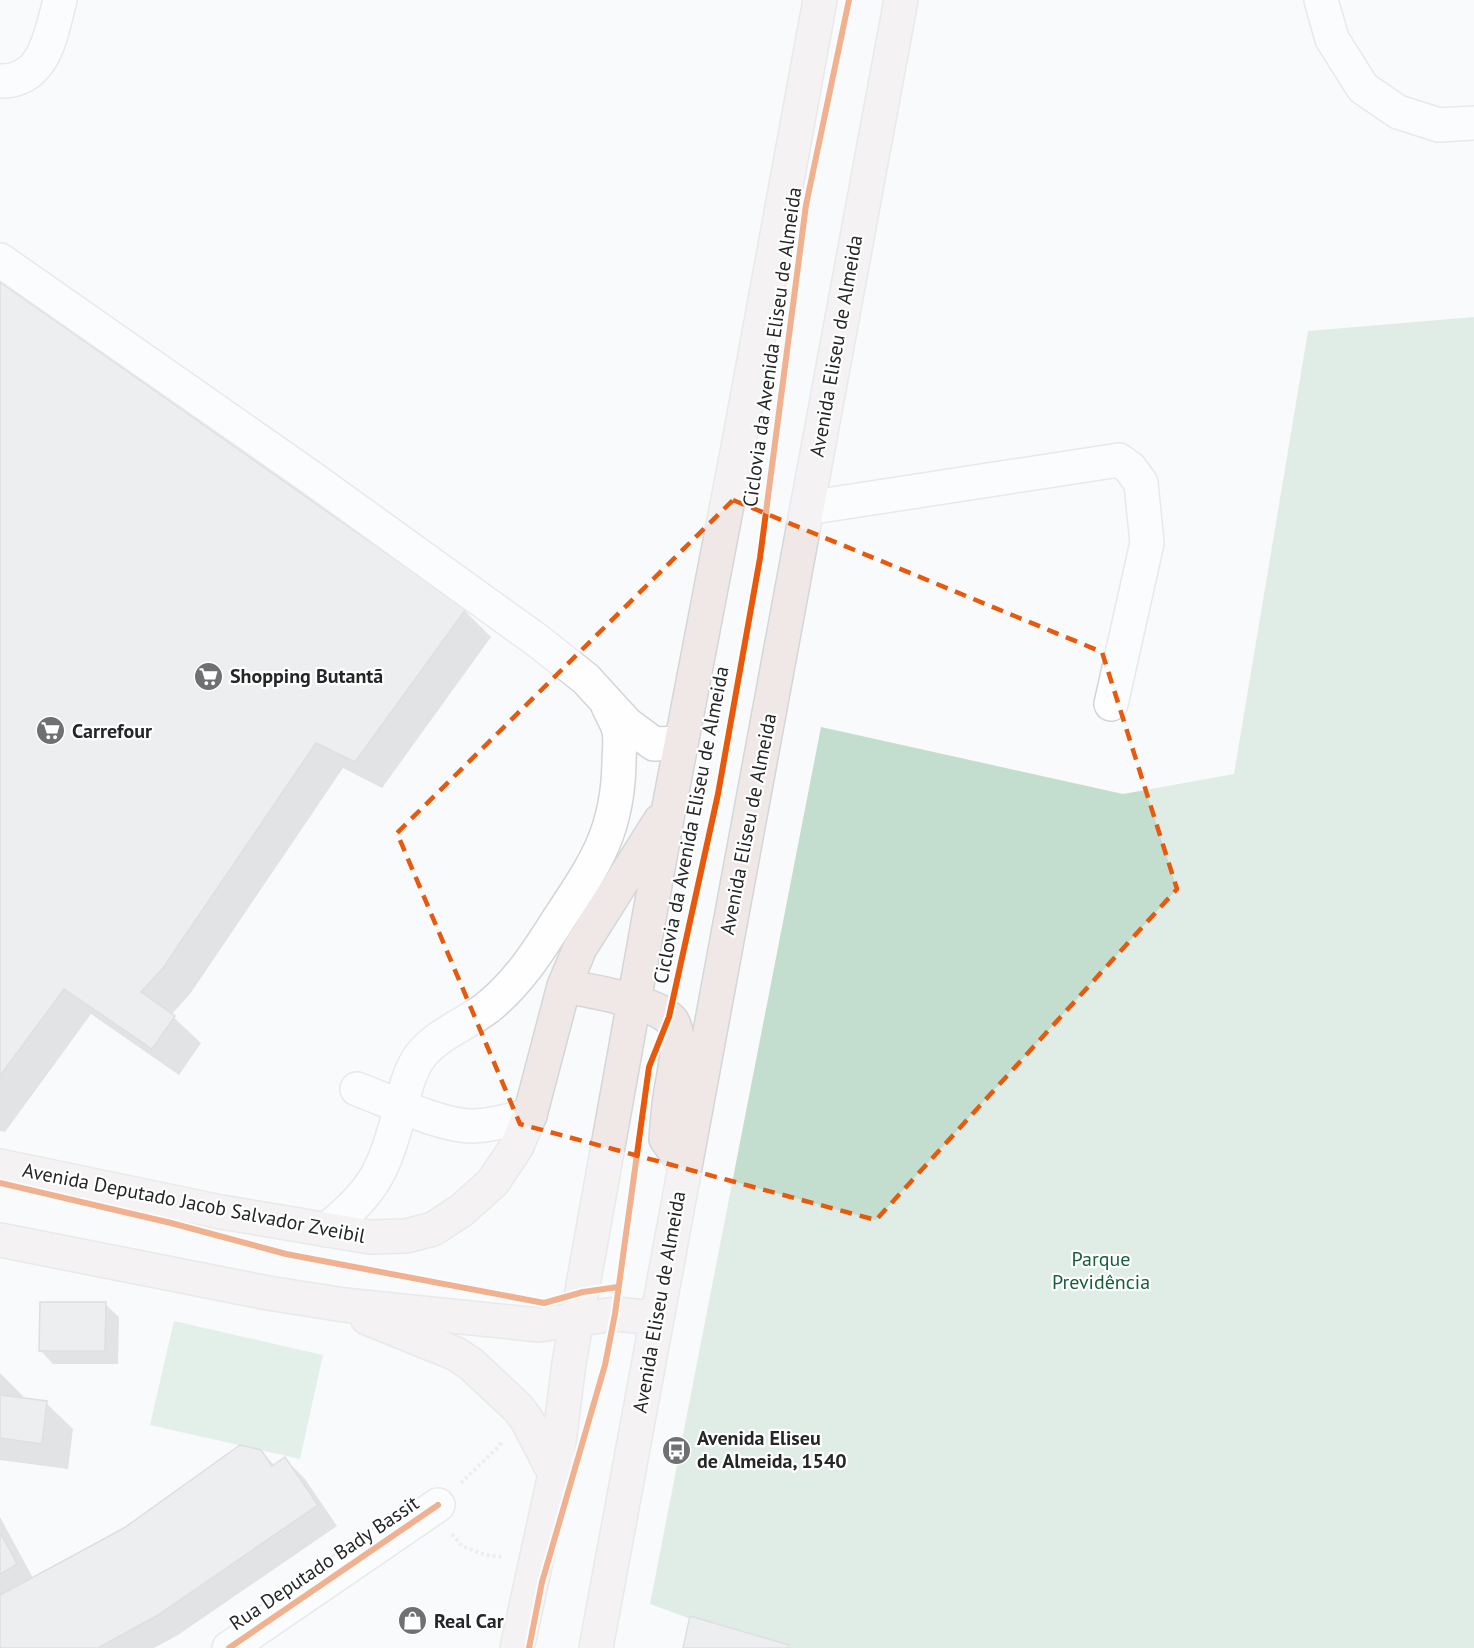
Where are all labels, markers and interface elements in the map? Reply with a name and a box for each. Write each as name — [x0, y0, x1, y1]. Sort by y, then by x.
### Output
street label: Ciclovia da Avenida Eliseu de Almeida — [737, 185, 807, 509]
street label: Avenida Eliseu de Almeida — [804, 233, 868, 459]
supermarket icon: Shopping Butantã — [193, 660, 225, 692]
place label: Shopping Butantã — [230, 663, 383, 689]
street label: Ciclovia da Avenida Eliseu de Almeida — [647, 664, 735, 986]
street label: Avenida Eliseu de Almeida — [714, 711, 782, 937]
supermarket icon: Carrefour — [35, 715, 67, 747]
place label: Carrefour — [72, 718, 152, 744]
street label: Avenida Deputado Jacob Salvador Zveibil — [20, 1157, 368, 1249]
street label: Avenida Eliseu de Almeida — [627, 1189, 691, 1415]
park label: Parque Previdência — [1052, 1246, 1150, 1295]
place label: Avenida Eliseu de Almeida, 1540 — [697, 1425, 847, 1474]
bus stop icon: Avenida Eliseu de Almeida, 1540 — [660, 1434, 692, 1466]
street label: Rua Deputado Bady Bassit — [224, 1490, 424, 1636]
shop icon: Real Car — [397, 1605, 429, 1637]
place label: Real Car — [434, 1608, 504, 1634]

